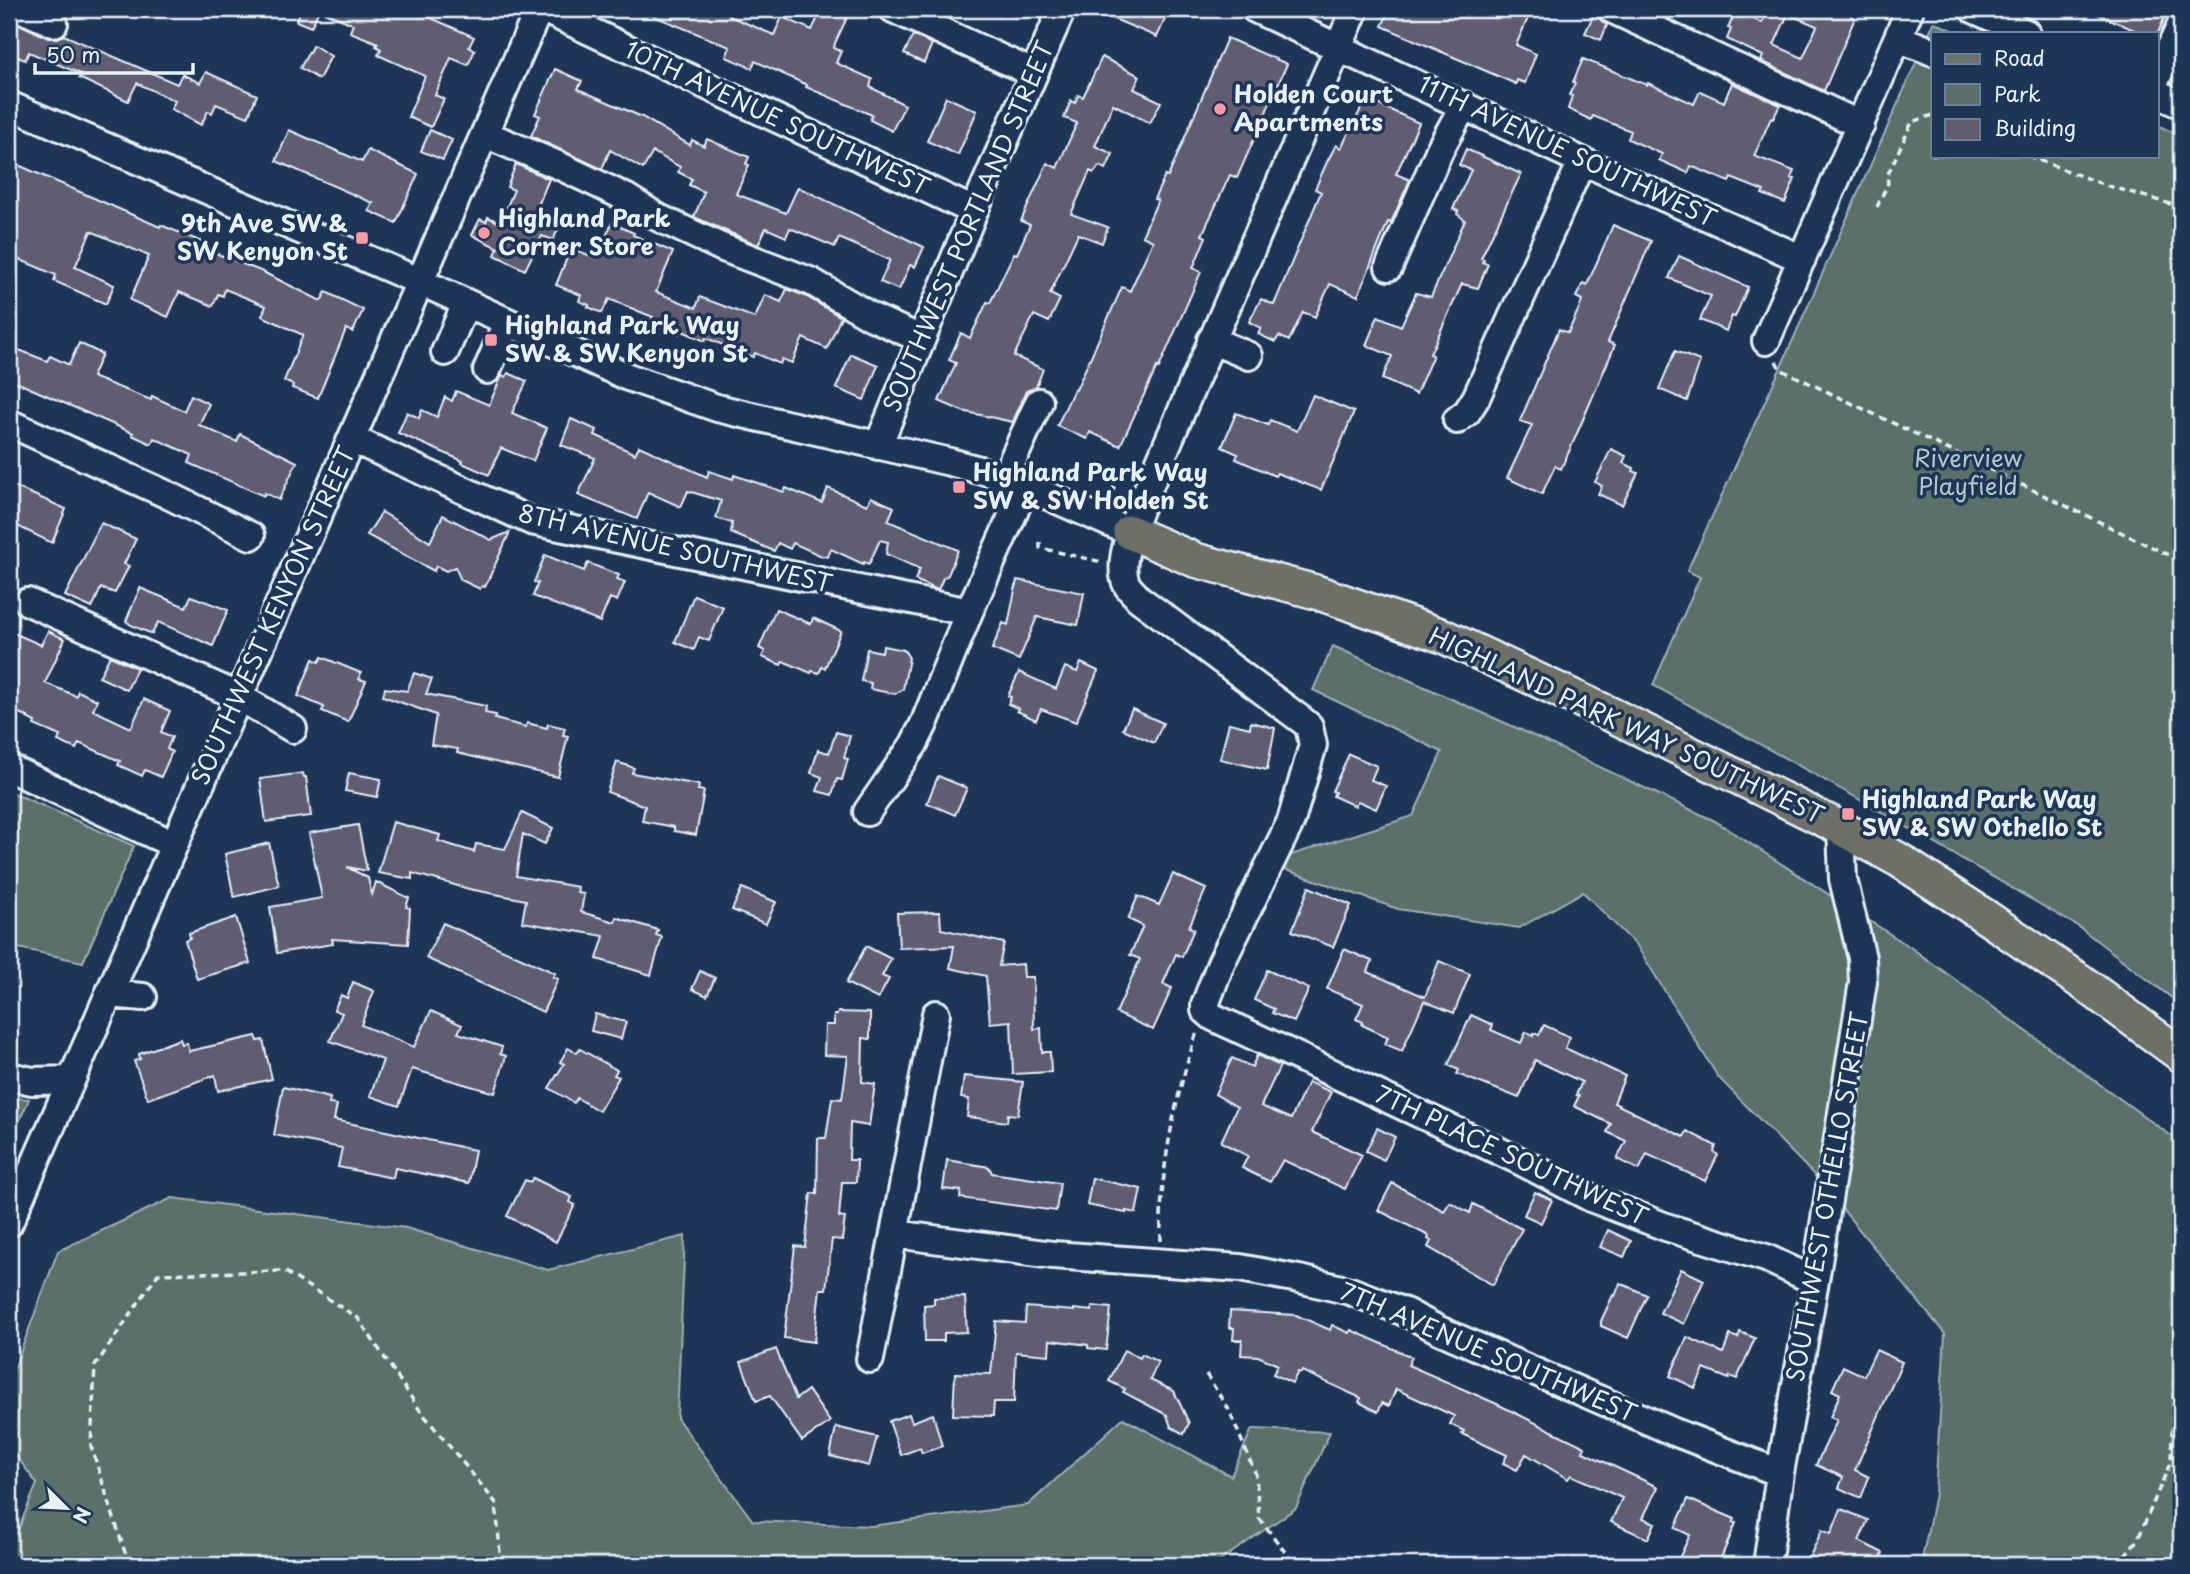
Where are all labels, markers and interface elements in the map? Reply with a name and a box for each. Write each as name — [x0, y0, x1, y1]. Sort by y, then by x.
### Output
street label: 10TH AVENUE SOUTHWEST — [620, 31, 937, 204]
scale bar — [35, 32, 192, 76]
legend — [1931, 32, 2158, 158]
street label: SOUTHWEST PORTLAND STREET — [872, 35, 1062, 417]
text: 50 m — [46, 38, 100, 70]
text: Road — [1994, 41, 2045, 73]
street label: 11TH AVENUE SOUTHWEST — [1413, 65, 1723, 235]
place label: Holden Court Apartments — [1234, 75, 1393, 139]
text: Park — [1994, 77, 2041, 109]
marker: Holden Court Apartments — [1212, 101, 1228, 117]
text: Building — [1994, 111, 2076, 143]
place label: Highland Park Corner Store — [498, 199, 671, 263]
place label: 9th Ave SW & SW Kenyon St — [177, 204, 348, 268]
marker: Highland Park Corner Store — [476, 225, 492, 241]
marker: 9th Ave SW & SW Kenyon St — [354, 230, 370, 246]
place label: Highland Park Way SW & SW Kenyon St — [505, 306, 748, 370]
marker: Highland Park Way SW & SW Kenyon St — [483, 332, 499, 348]
park label: Riverview Playfield — [1914, 439, 2023, 503]
street label: SOUTHWEST KENYON STREET — [181, 440, 364, 790]
place label: Highland Park Way SW & SW Holden St — [973, 453, 1209, 517]
marker: Highland Park Way SW & SW Holden St — [951, 479, 967, 495]
street label: 8TH AVENUE SOUTHWEST — [515, 493, 836, 601]
street label: HIGHLAND PARK WAY SOUTHWEST — [1423, 617, 1831, 832]
place label: Highland Park Way SW & SW Othello St — [1862, 780, 2102, 844]
marker: Highland Park Way SW & SW Othello St — [1840, 806, 1856, 822]
street label: SOUTHWEST OTHELLO STREET — [1776, 1008, 1876, 1384]
street label: 7TH PLACE SOUTHWEST — [1370, 1075, 1655, 1234]
street label: 7TH AVENUE SOUTHWEST — [1335, 1272, 1643, 1430]
north arrow — [32, 1472, 102, 1542]
text: N — [67, 1503, 98, 1528]

